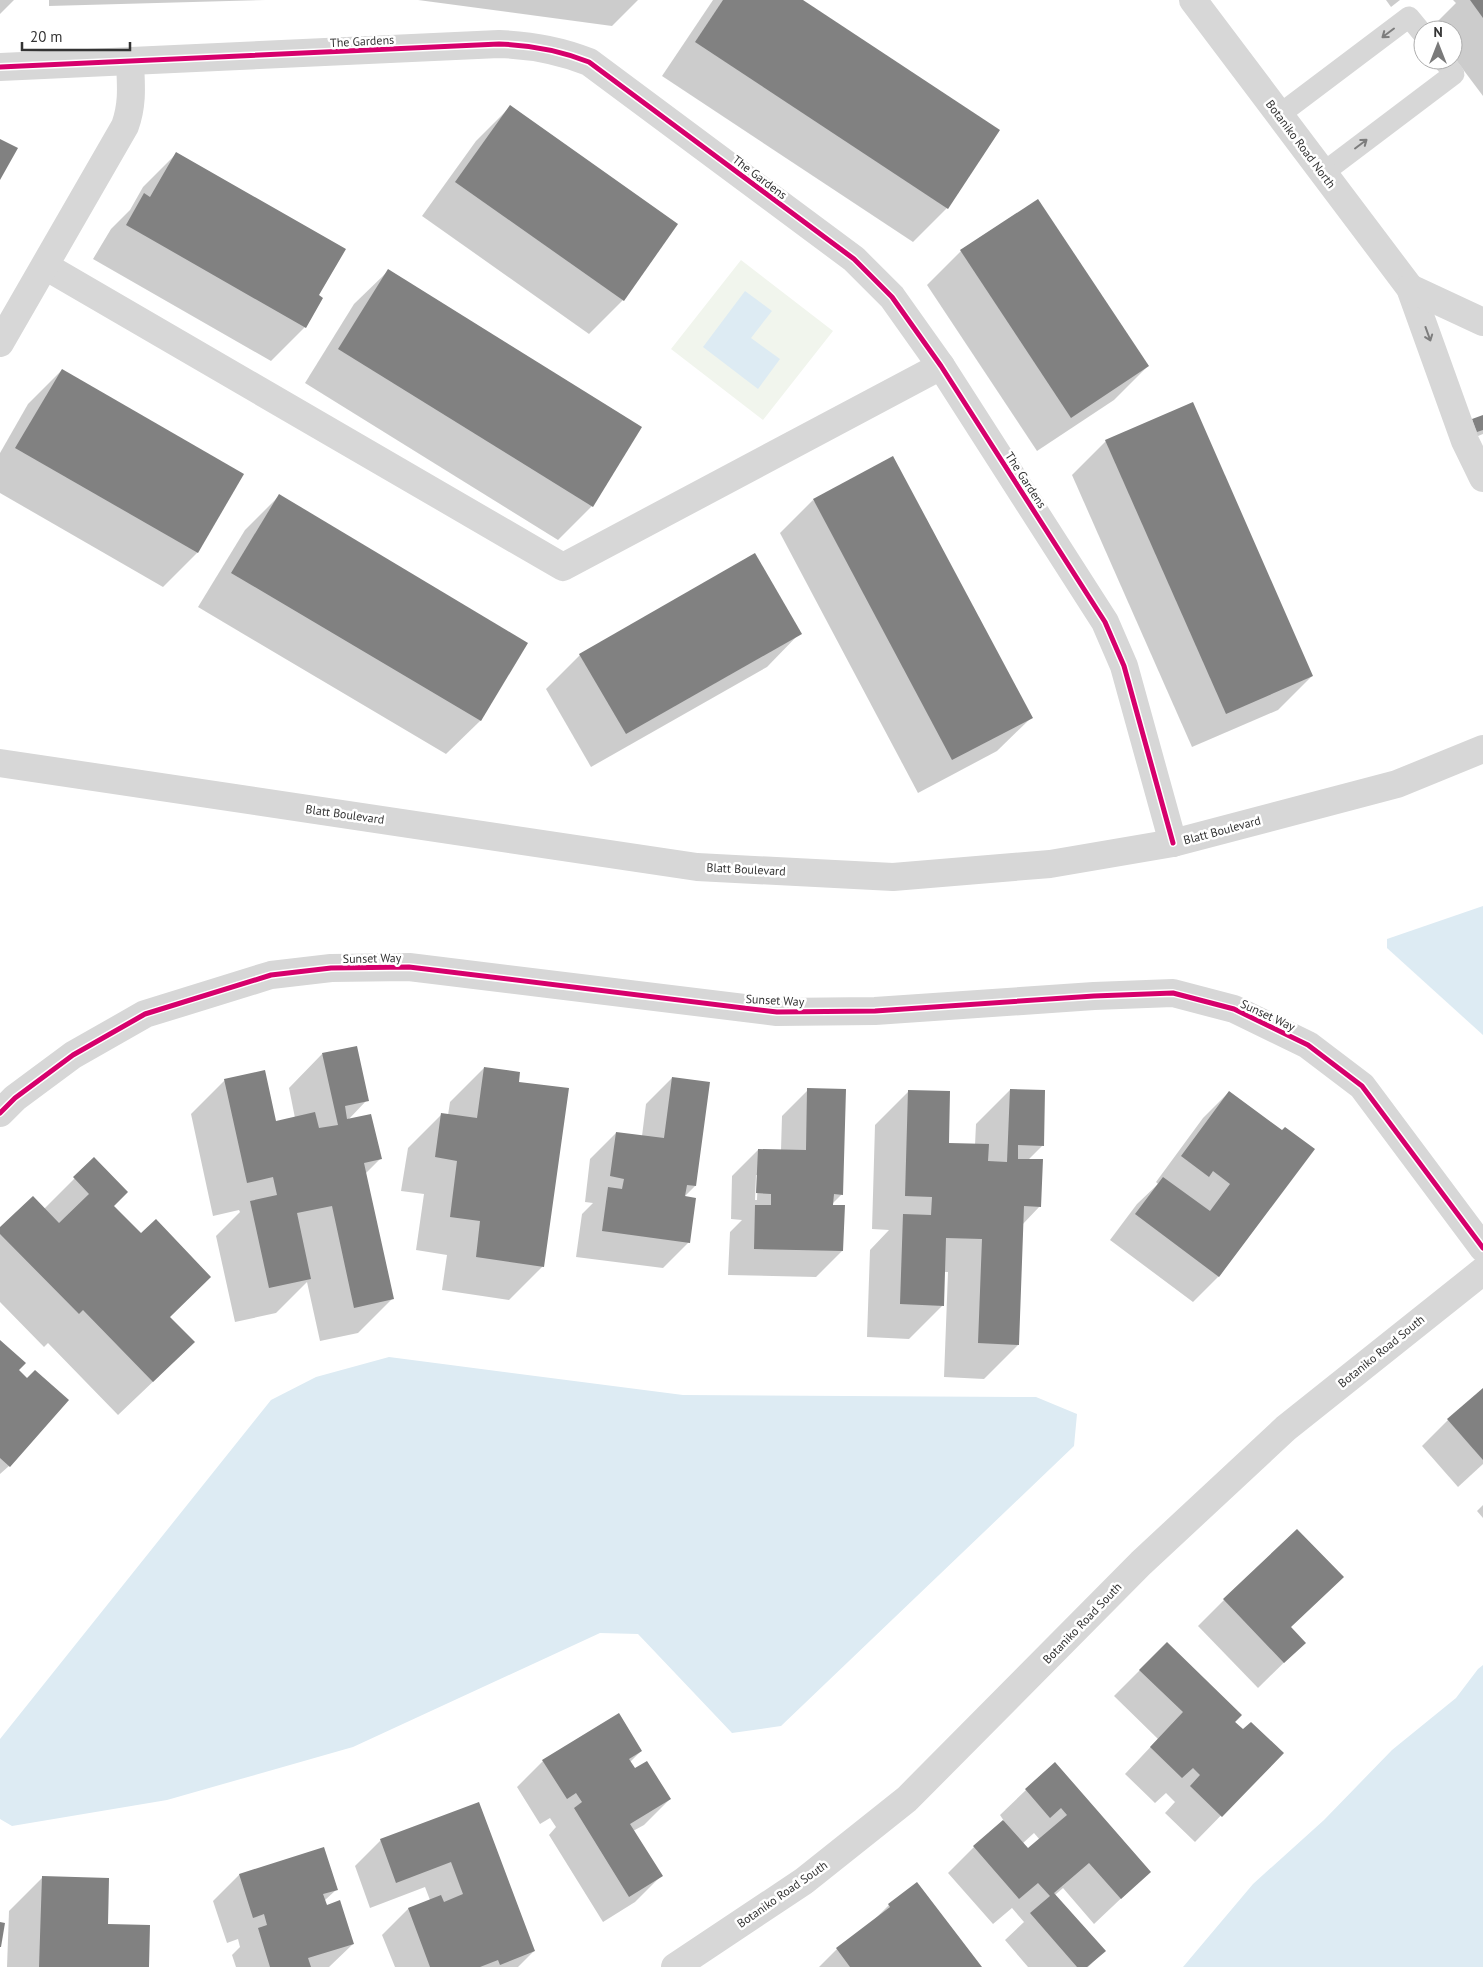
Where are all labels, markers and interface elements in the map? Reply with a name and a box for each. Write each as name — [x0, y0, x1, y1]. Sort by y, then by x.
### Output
scale bar — [22, 20, 130, 52]
north arrow — [1413, 20, 1463, 70]
text: N — [1433, 23, 1443, 41]
text: 20 m — [30, 27, 63, 46]
one-way arrow — [1381, 28, 1395, 38]
street label: The Gardens — [330, 32, 394, 50]
street label: Botaniko Road North — [1263, 97, 1339, 191]
one-way arrow — [1354, 139, 1368, 149]
street label: The Gardens — [730, 152, 790, 202]
one-way arrow — [1424, 326, 1433, 341]
street label: The Gardens — [1002, 449, 1050, 511]
street label: Blatt Boulevard — [305, 801, 385, 827]
street label: Blatt Boulevard — [1182, 812, 1262, 848]
street label: Blatt Boulevard — [706, 859, 786, 879]
street label: Sunset Way — [343, 950, 402, 966]
street label: Sunset Way — [745, 991, 805, 1009]
street label: Sunset Way — [1238, 996, 1298, 1034]
street label: Botaniko Road South — [1335, 1312, 1427, 1390]
street label: Botaniko Road South — [1039, 1579, 1125, 1667]
street label: Botaniko Road South — [734, 1857, 830, 1931]

